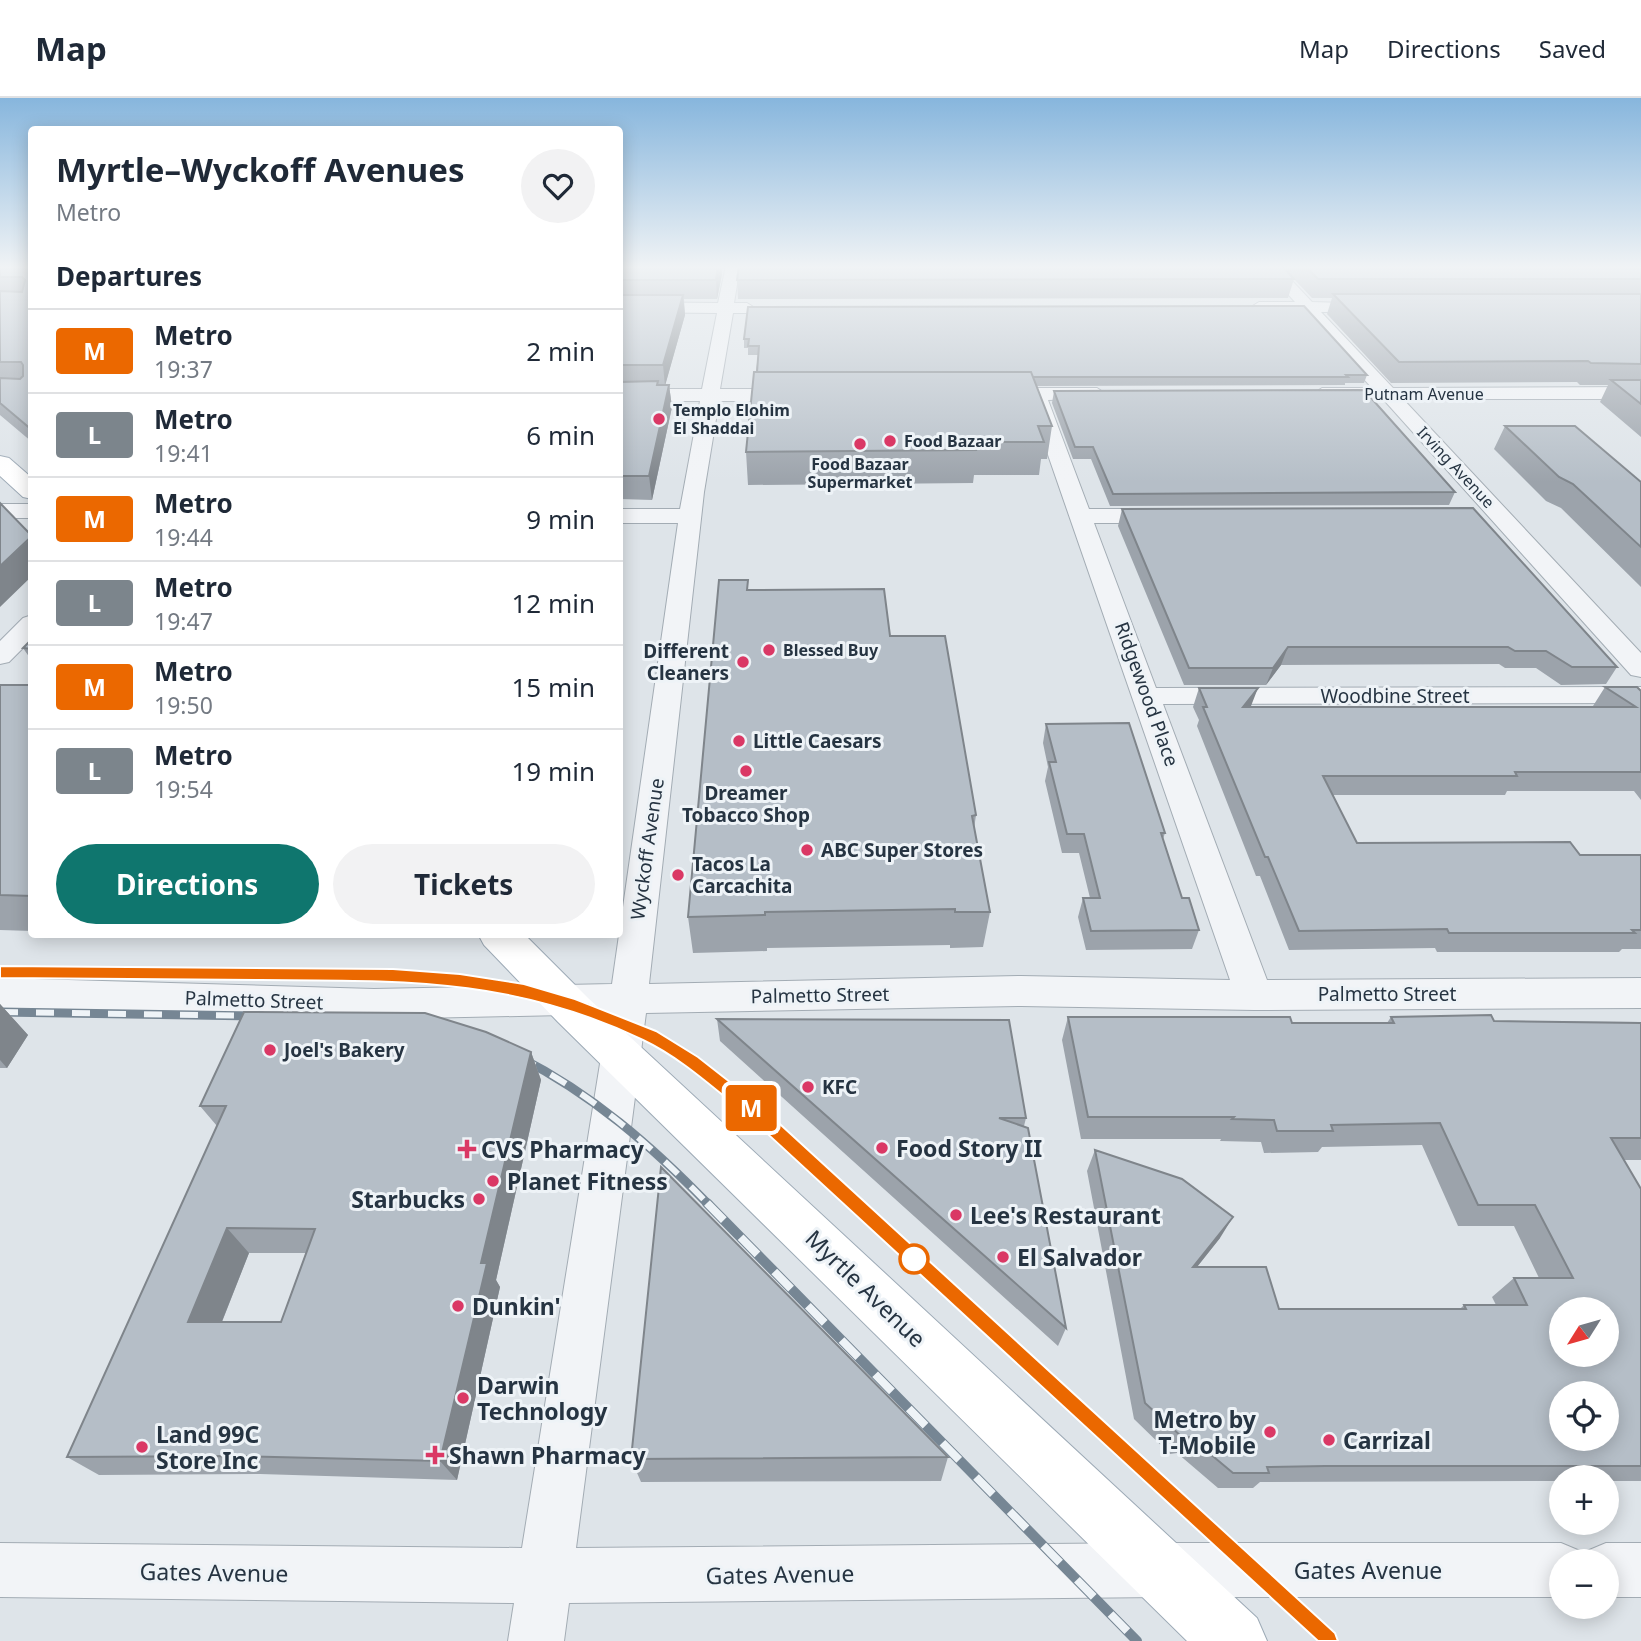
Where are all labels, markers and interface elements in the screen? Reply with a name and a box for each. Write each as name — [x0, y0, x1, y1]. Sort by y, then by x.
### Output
text: Map — [35, 26, 107, 71]
text: Map — [1299, 32, 1349, 65]
text: Directions — [1387, 32, 1501, 65]
text: Saved — [1539, 32, 1606, 65]
text: Myrtle–Wyckoff Avenues — [56, 147, 465, 192]
button: heart — [521, 149, 595, 223]
text: Metro — [56, 196, 121, 228]
text: Departures — [56, 258, 202, 294]
text: Metro — [154, 317, 233, 353]
text: 2 min — [526, 333, 595, 369]
text: M — [83, 334, 106, 367]
text: 19:37 — [154, 353, 213, 385]
street label: Putnam Avenue — [1364, 383, 1484, 405]
place label: Templo Elohim El Shaddai — [673, 399, 790, 439]
text: Metro — [154, 401, 233, 437]
marker: Templo Elohim El Shaddai — [651, 411, 667, 427]
text: 6 min — [526, 417, 595, 453]
text: L — [88, 418, 101, 451]
street label: Irving Avenue — [1412, 421, 1500, 513]
place label: Food Bazaar — [904, 430, 1002, 452]
marker: Food Bazaar — [882, 433, 898, 449]
marker: Food Bazaar Supermarket — [852, 436, 868, 452]
text: 19:41 — [154, 437, 213, 469]
place label: Food Bazaar Supermarket — [808, 453, 912, 493]
text: Metro — [154, 485, 233, 521]
text: 9 min — [526, 501, 595, 537]
text: M — [83, 502, 106, 535]
text: 19:44 — [154, 521, 213, 553]
text: Metro — [154, 569, 233, 605]
text: 12 min — [511, 585, 595, 621]
text: L — [88, 586, 101, 619]
text: 19:47 — [154, 605, 213, 637]
street label: Ridgewood Place — [1109, 618, 1185, 770]
place label: Different Cleaners — [643, 638, 729, 686]
place label: Blessed Buy — [783, 639, 879, 661]
marker: Blessed Buy — [761, 642, 777, 658]
text: Metro — [154, 653, 233, 689]
marker: Different Cleaners — [735, 654, 751, 670]
text: 15 min — [511, 669, 595, 705]
text: M — [83, 670, 106, 703]
street label: Woodbine Street — [1321, 683, 1470, 709]
text: 19:50 — [154, 689, 213, 721]
place label: Little Caesars — [753, 728, 882, 754]
marker: Little Caesars — [731, 733, 747, 749]
text: Metro — [154, 737, 233, 773]
text: 19 min — [511, 753, 595, 789]
text: L — [88, 754, 101, 787]
marker: Dreamer Tobacco Shop — [738, 763, 754, 779]
text: 19:54 — [154, 773, 213, 805]
street label: Wyckoff Avenue — [624, 776, 670, 922]
place label: Dreamer Tobacco Shop — [682, 780, 810, 828]
place label: ABC Super Stores — [821, 837, 983, 863]
marker: ABC Super Stores — [799, 842, 815, 858]
button: Directions — [56, 844, 319, 924]
button: Tickets — [333, 844, 595, 924]
place label: Tacos La Carcachita — [692, 851, 792, 899]
marker: Tacos La Carcachita — [670, 867, 686, 883]
street label: Palmetto Street — [750, 981, 890, 1009]
street label: Palmetto Street — [1318, 981, 1457, 1007]
street label: Palmetto Street — [184, 985, 324, 1015]
place label: Joel's Bakery — [282, 1037, 405, 1063]
marker: Joel's Bakery — [262, 1042, 278, 1058]
place label: KFC — [822, 1074, 857, 1100]
marker: KFC — [800, 1079, 816, 1095]
line badge: M — [728, 1085, 774, 1131]
text: M — [740, 1091, 762, 1124]
place label: Food Story II — [896, 1132, 1042, 1164]
place label: CVS Pharmacy — [481, 1133, 645, 1165]
marker: Food Story II — [874, 1140, 890, 1156]
marker: CVS Pharmacy — [459, 1141, 475, 1157]
place label: Planet Fitness — [507, 1165, 668, 1197]
marker: Planet Fitness — [485, 1173, 501, 1189]
place label: Starbucks — [351, 1183, 465, 1215]
marker: Starbucks — [471, 1191, 487, 1207]
place label: Lee's Restaurant — [970, 1199, 1161, 1231]
marker: Lee's Restaurant — [948, 1207, 964, 1223]
street label: Myrtle Avenue — [799, 1222, 933, 1354]
place label: El Salvador — [1017, 1241, 1142, 1273]
unlabelled marker — [899, 1244, 929, 1274]
marker: El Salvador — [995, 1249, 1011, 1265]
place label: Dunkin' — [472, 1290, 561, 1322]
north arrow — [1549, 1297, 1619, 1367]
map controls — [1549, 1297, 1619, 1619]
marker: Dunkin' — [450, 1298, 466, 1314]
place label: Darwin Technology — [477, 1369, 608, 1427]
button: locate — [1549, 1381, 1619, 1451]
marker: Darwin Technology — [455, 1390, 471, 1406]
place label: Metro by T-Mobile — [1153, 1403, 1257, 1461]
place label: Land 99C Store Inc — [156, 1418, 259, 1476]
marker: Metro by T-Mobile — [1262, 1424, 1278, 1440]
place label: Carrizal — [1343, 1424, 1431, 1456]
marker: Carrizal — [1321, 1432, 1337, 1448]
marker: Land 99C Store Inc — [134, 1439, 150, 1455]
place label: Shawn Pharmacy — [449, 1439, 646, 1471]
marker: Shawn Pharmacy — [427, 1447, 443, 1463]
button: + — [1549, 1465, 1619, 1535]
button: − — [1549, 1549, 1619, 1619]
street label: Gates Avenue — [1294, 1554, 1442, 1586]
street label: Gates Avenue — [139, 1555, 289, 1589]
street label: Gates Avenue — [705, 1557, 855, 1591]

